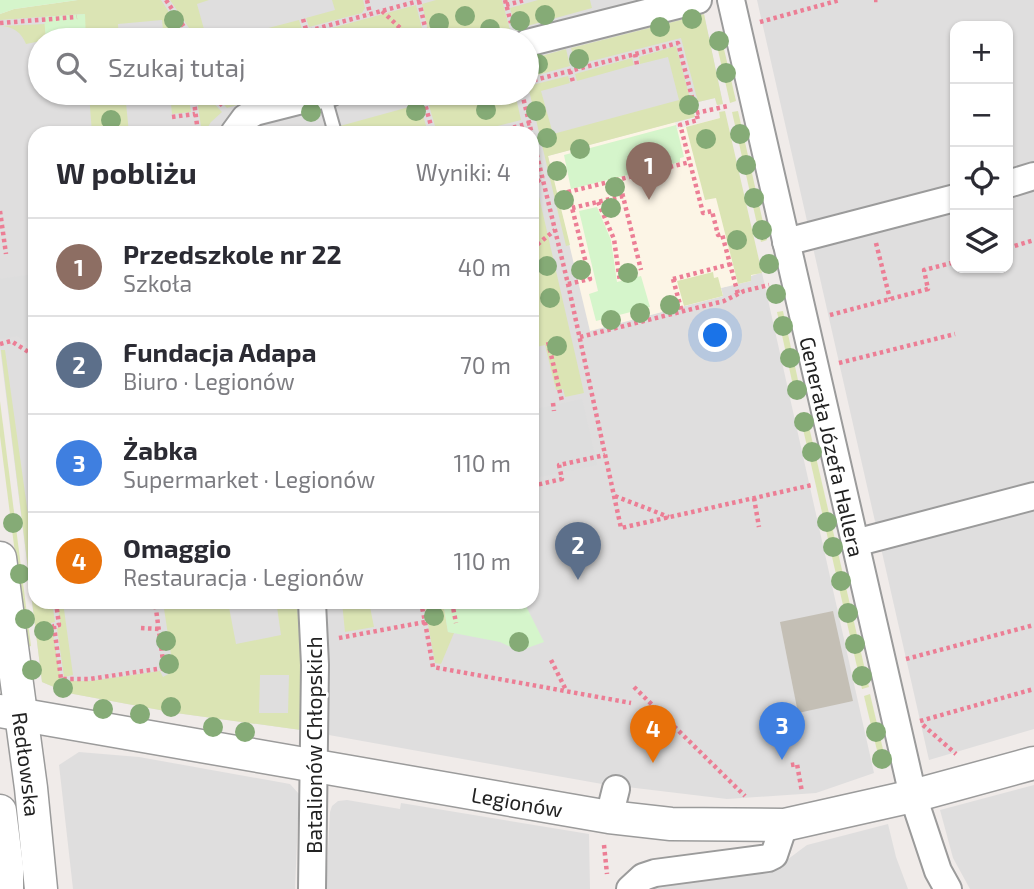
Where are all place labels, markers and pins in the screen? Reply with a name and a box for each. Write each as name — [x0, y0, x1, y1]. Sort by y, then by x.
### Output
pin: 1 — [626, 142, 672, 200]
pin: 2 — [555, 522, 601, 580]
pin: 3 — [759, 702, 805, 760]
pin: 4 — [630, 705, 676, 763]

